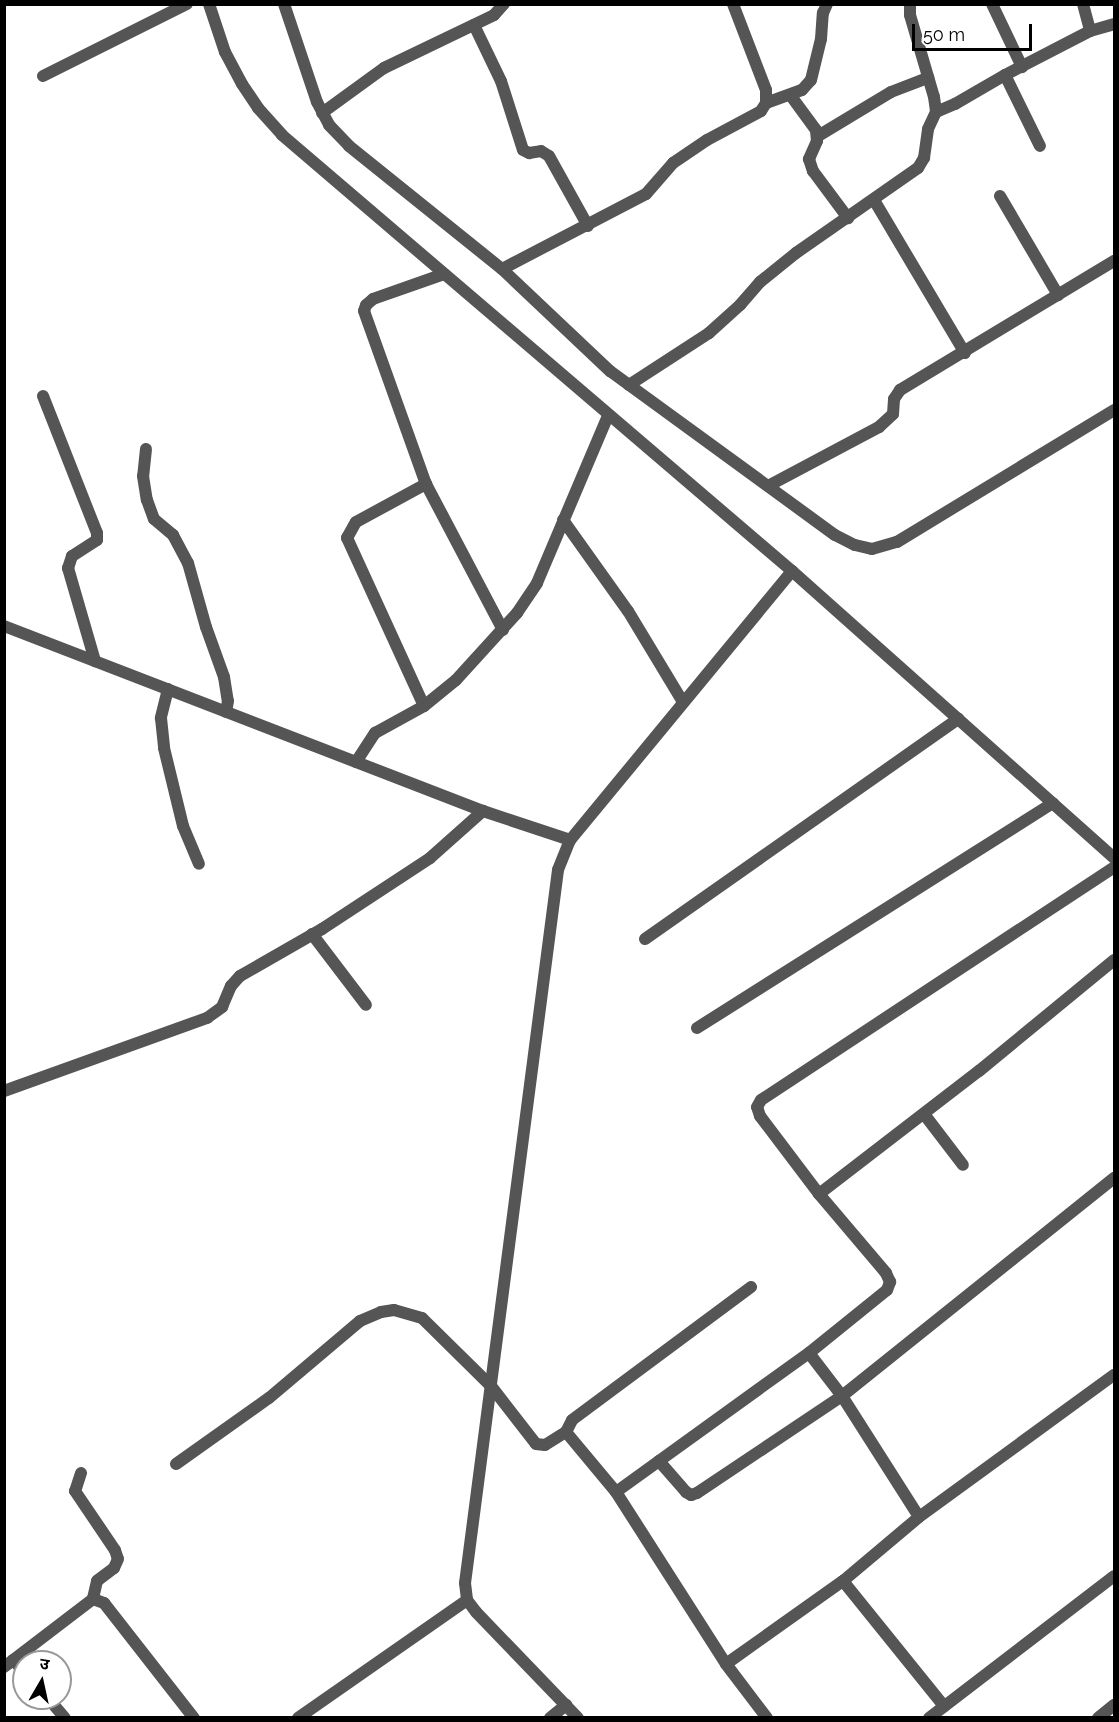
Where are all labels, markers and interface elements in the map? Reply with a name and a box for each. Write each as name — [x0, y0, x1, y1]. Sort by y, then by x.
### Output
scale bar — [915, 12, 1035, 50]
text: 50 m — [923, 24, 965, 45]
north arrow — [12, 1650, 72, 1710]
text: उ — [38, 1654, 51, 1674]

